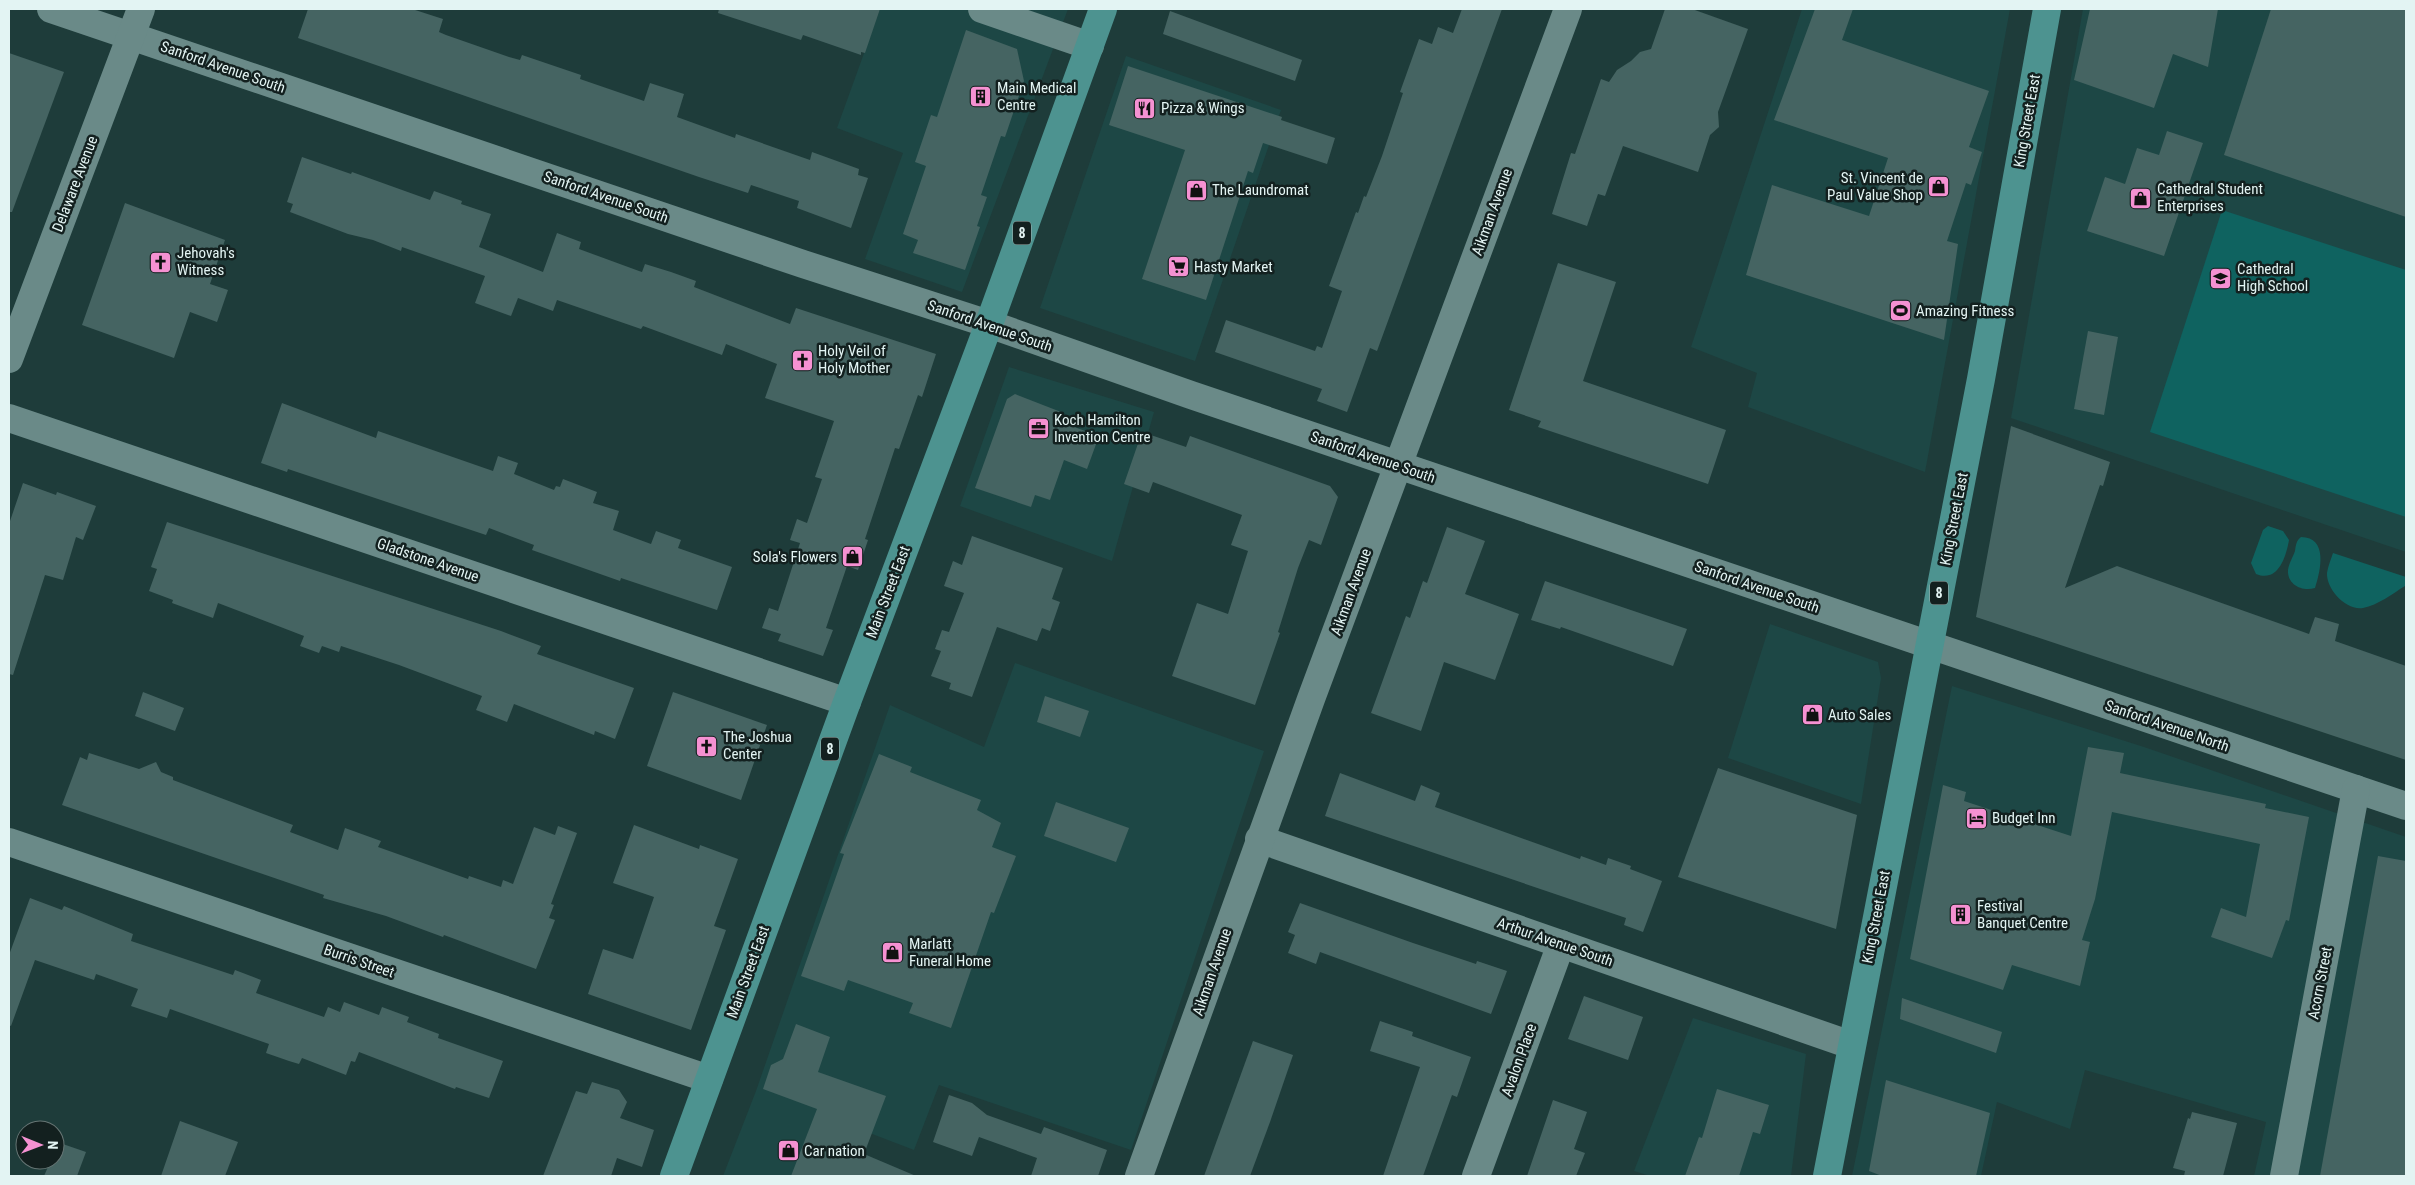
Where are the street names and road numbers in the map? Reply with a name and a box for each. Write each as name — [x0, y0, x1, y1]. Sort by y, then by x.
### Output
street label: Sanford Avenue South — [158, 37, 288, 97]
street label: King Street East — [2010, 73, 2044, 169]
street label: Delaware Avenue — [48, 134, 102, 234]
street label: Aikman Avenue — [1468, 166, 1516, 258]
street label: Sanford Avenue South — [541, 167, 671, 227]
road number: 8 — [1013, 222, 1031, 244]
street label: Sanford Avenue South — [925, 296, 1055, 356]
street label: Sanford Avenue South — [1308, 427, 1438, 487]
street label: King Street East — [1936, 471, 1972, 567]
street label: Gladstone Avenue — [375, 534, 481, 586]
street label: Main Street East — [862, 543, 914, 641]
street label: Aikman Avenue — [1327, 546, 1375, 638]
street label: Sanford Avenue South — [1692, 557, 1822, 617]
road number: 8 — [1930, 582, 1948, 604]
street label: Sanford Avenue North — [2103, 696, 2231, 756]
road number: 8 — [821, 738, 839, 761]
street label: King Street East — [1858, 869, 1894, 965]
street label: Arthur Avenue South — [1495, 914, 1615, 970]
street label: Main Street East — [723, 923, 773, 1021]
street label: Aikman Avenue — [1189, 926, 1235, 1018]
street label: Burris Street — [321, 941, 397, 981]
street label: Acorn Street — [2304, 945, 2336, 1021]
street label: Avalon Place — [1497, 1021, 1541, 1099]

